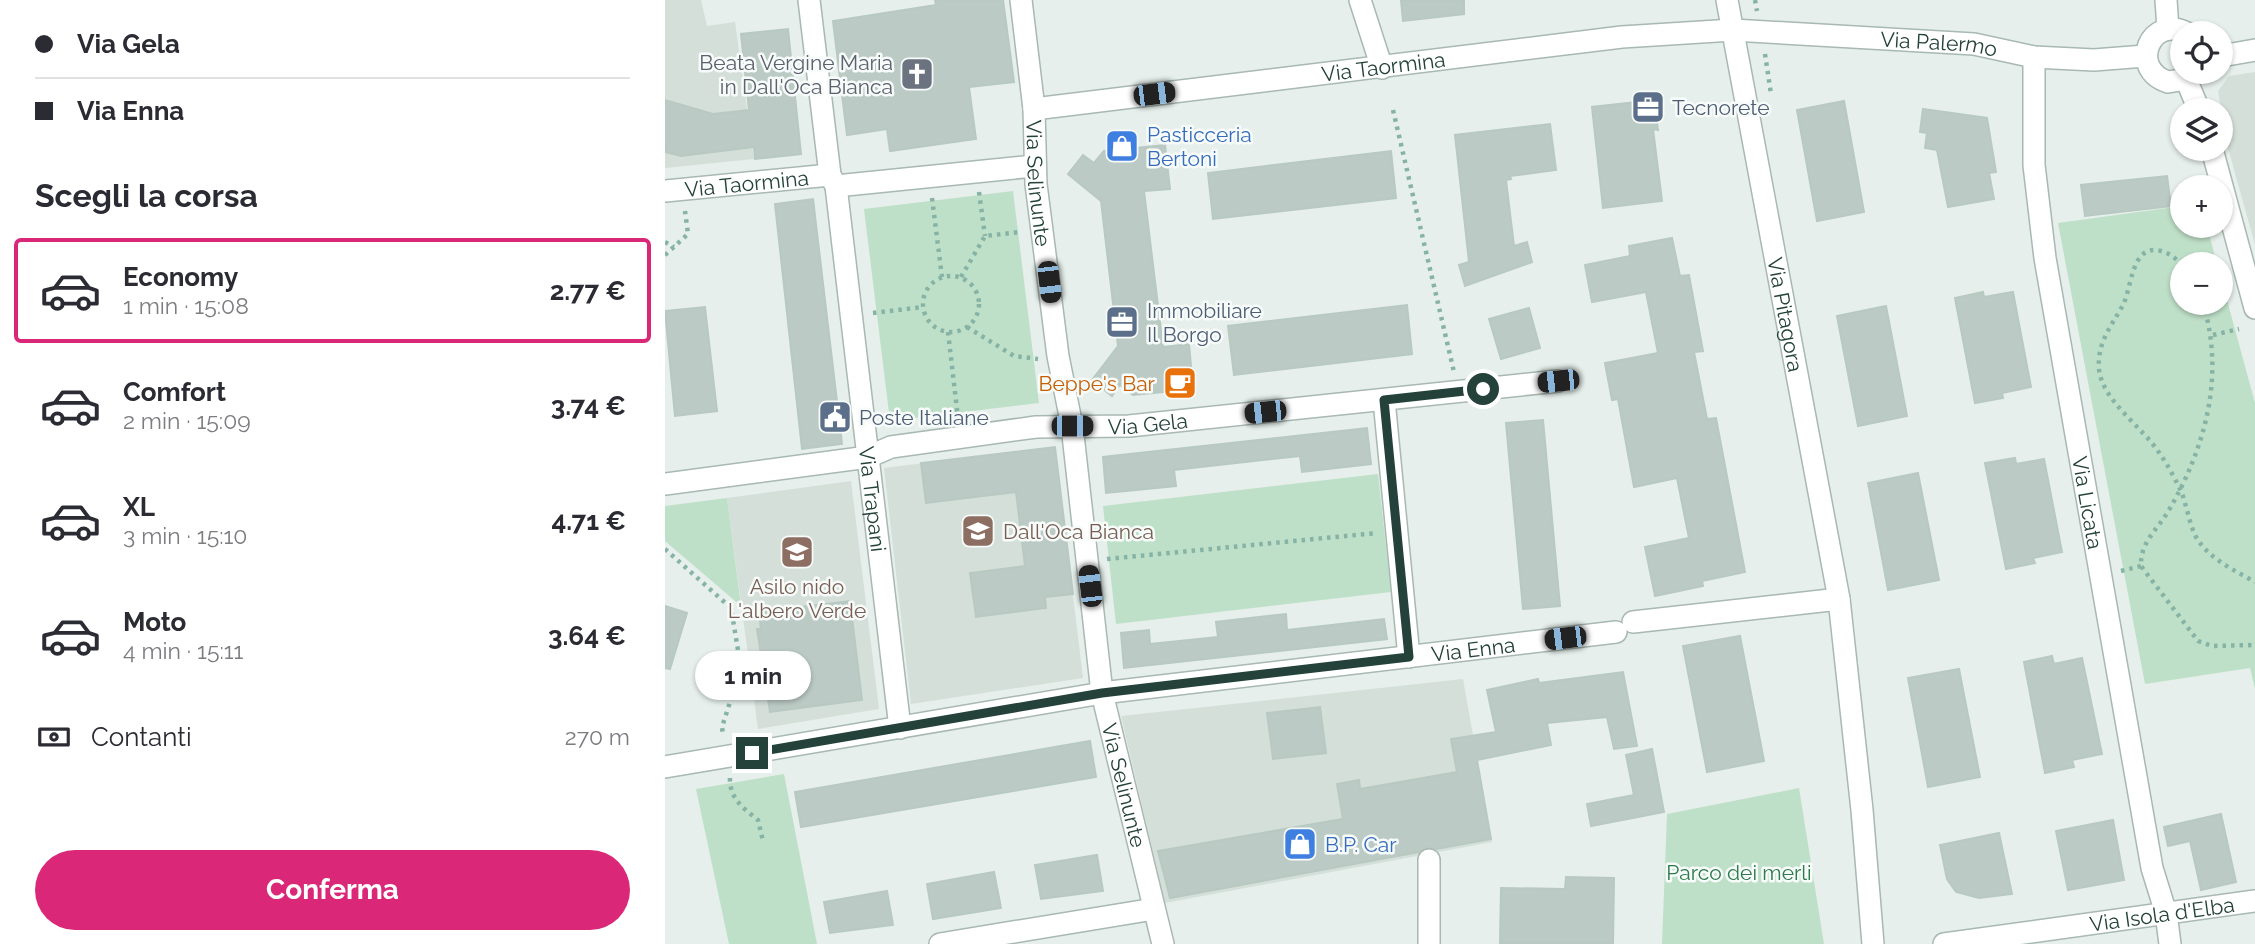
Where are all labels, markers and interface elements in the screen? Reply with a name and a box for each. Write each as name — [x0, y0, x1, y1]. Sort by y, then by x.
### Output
map controls — [2170, 21, 2233, 315]
button: locate — [2170, 21, 2233, 84]
street label: Via Palermo — [1880, 26, 2000, 61]
text: Via Gela — [77, 29, 180, 59]
street label: Via Taormina — [1320, 46, 1447, 86]
place label: Beata Vergine Maria in Dall'Oca Bianca — [699, 50, 893, 99]
church icon: Beata Vergine Maria in Dall'Oca Bianca — [898, 55, 936, 93]
car — [1132, 81, 1177, 107]
office icon: Tecnorete — [1629, 88, 1667, 126]
place label: Tecnorete — [1672, 95, 1770, 120]
text: Via Enna — [77, 96, 184, 126]
button: layers — [2170, 98, 2233, 161]
street label: Via Selinunte — [1022, 119, 1056, 248]
place label: Pasticceria Bertoni — [1147, 122, 1252, 171]
shop icon: Pasticceria Bertoni — [1103, 127, 1141, 165]
street label: Via Taormina — [683, 165, 810, 202]
button: + — [2170, 175, 2233, 238]
text: Scegli la corsa — [35, 177, 258, 214]
button: − — [2170, 252, 2233, 315]
street label: Via Pitagora — [1763, 255, 1809, 374]
icon: car — [39, 259, 102, 322]
car — [1037, 260, 1062, 304]
text: Economy — [123, 262, 238, 292]
text: 2.77 € — [550, 276, 626, 306]
text: 1 min · 15:08 — [123, 292, 249, 319]
place label: Immobiliare Il Borgo — [1147, 298, 1262, 347]
office icon: Immobiliare Il Borgo — [1103, 303, 1141, 341]
cafe icon: Beppe's Bar — [1161, 364, 1199, 402]
car — [1537, 368, 1580, 394]
place label: Beppe's Bar — [1038, 371, 1156, 396]
route start — [1467, 373, 1499, 405]
icon: car — [39, 374, 102, 437]
text: Comfort — [123, 377, 226, 407]
text: 3.74 € — [551, 391, 626, 421]
public building icon: Poste Italiane — [816, 398, 854, 436]
car — [1244, 399, 1287, 425]
place label: Poste Italiane — [859, 405, 989, 430]
text: 2 min · 15:09 — [123, 407, 251, 434]
street label: Via Gela — [1108, 407, 1189, 439]
car — [1052, 416, 1094, 437]
street label: Via Trapani — [854, 445, 892, 553]
street label: Via Licata — [2067, 454, 2108, 551]
icon: car — [39, 489, 102, 552]
text: XL — [123, 492, 155, 522]
text: 4.71 € — [551, 506, 626, 536]
school or university icon: Dall'Oca Bianca — [959, 512, 997, 550]
place label: Dall'Oca Bianca — [1003, 519, 1154, 544]
text: 3 min · 15:10 — [123, 522, 247, 549]
school or university icon: Asilo nido L'albero Verde — [778, 533, 816, 571]
car — [1078, 564, 1103, 608]
place label: Asilo nido L'albero Verde — [728, 574, 866, 623]
icon: car — [39, 604, 102, 667]
text: Moto — [123, 607, 186, 637]
text: 3.64 € — [548, 621, 626, 651]
car — [1543, 625, 1588, 651]
street label: Via Enna — [1430, 632, 1517, 666]
text: 4 min · 15:11 — [123, 637, 243, 664]
callout: 1 min — [694, 652, 810, 700]
text: 1 min — [724, 662, 782, 689]
icon: cash — [35, 718, 73, 756]
street label: Via Selinunte — [1097, 720, 1152, 850]
text: Contanti — [91, 722, 192, 752]
text: 270 m — [565, 723, 630, 750]
route end — [736, 737, 768, 769]
shop icon: B.P. Car — [1281, 825, 1319, 863]
place label: B.P. Car — [1325, 832, 1397, 857]
button: Conferma — [35, 850, 630, 930]
park label: Parco dei merli — [1666, 860, 1812, 885]
street label: Via Isola d'Elba — [2088, 891, 2236, 936]

